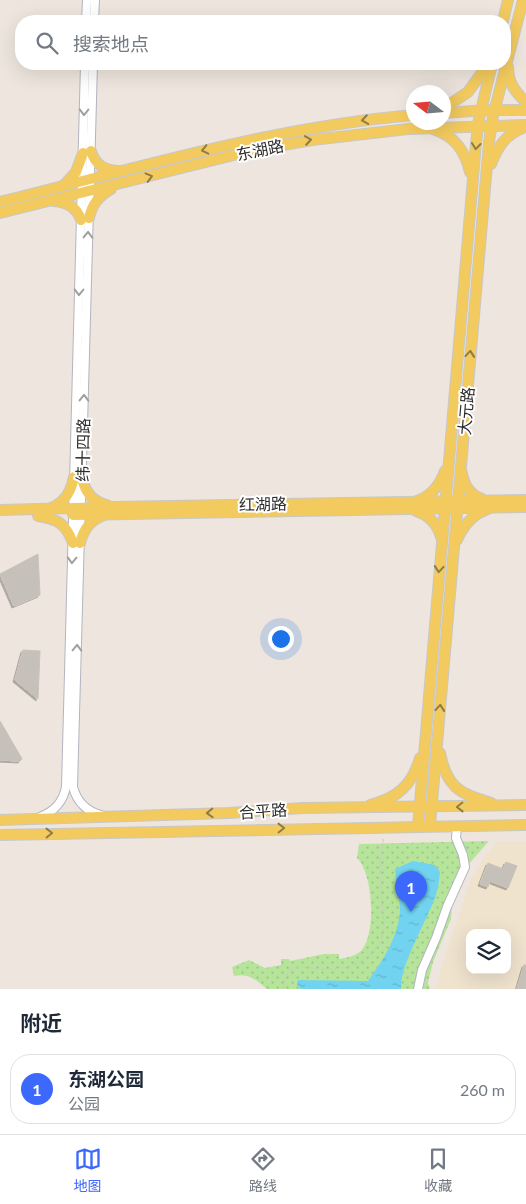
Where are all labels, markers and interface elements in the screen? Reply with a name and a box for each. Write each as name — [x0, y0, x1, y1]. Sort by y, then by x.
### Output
search box — [15, 15, 511, 70]
icon: search — [33, 29, 61, 57]
text: 搜索地点 — [73, 32, 149, 55]
north arrow — [406, 85, 451, 130]
one-way arrow — [79, 109, 89, 117]
one-way arrow — [361, 114, 369, 125]
street label: 东湖路 — [234, 135, 285, 164]
one-way arrow — [303, 136, 312, 146]
one-way arrow — [471, 142, 482, 150]
one-way arrow — [201, 144, 210, 155]
one-way arrow — [145, 172, 153, 182]
one-way arrow — [83, 231, 93, 239]
one-way arrow — [74, 289, 84, 297]
one-way arrow — [465, 350, 476, 358]
street label: 大元路 — [454, 386, 477, 436]
one-way arrow — [79, 393, 89, 401]
street label: 纬十四路 — [72, 418, 93, 482]
street label: 红湖路 — [239, 494, 287, 513]
one-way arrow — [67, 556, 77, 564]
one-way arrow — [434, 566, 445, 574]
your location — [268, 626, 294, 652]
one-way arrow — [72, 643, 82, 651]
one-way arrow — [435, 703, 446, 711]
street label: 合平路 — [238, 799, 288, 822]
one-way arrow — [456, 802, 464, 812]
one-way arrow — [206, 808, 214, 819]
one-way arrow — [278, 823, 285, 833]
one-way arrow — [45, 828, 53, 838]
pin: 1 — [395, 871, 427, 912]
map controls — [466, 929, 511, 974]
button: layers — [466, 929, 511, 974]
text: 附近 — [20, 1010, 62, 1035]
text: 东湖公园 — [68, 1067, 144, 1090]
text: 1 — [32, 1080, 42, 1099]
text: 260 m — [460, 1080, 505, 1099]
text: 公园 — [68, 1094, 100, 1113]
tab: 地图 — [74, 1145, 102, 1195]
tab: 路线 — [249, 1145, 277, 1195]
tab: 收藏 — [424, 1145, 452, 1195]

